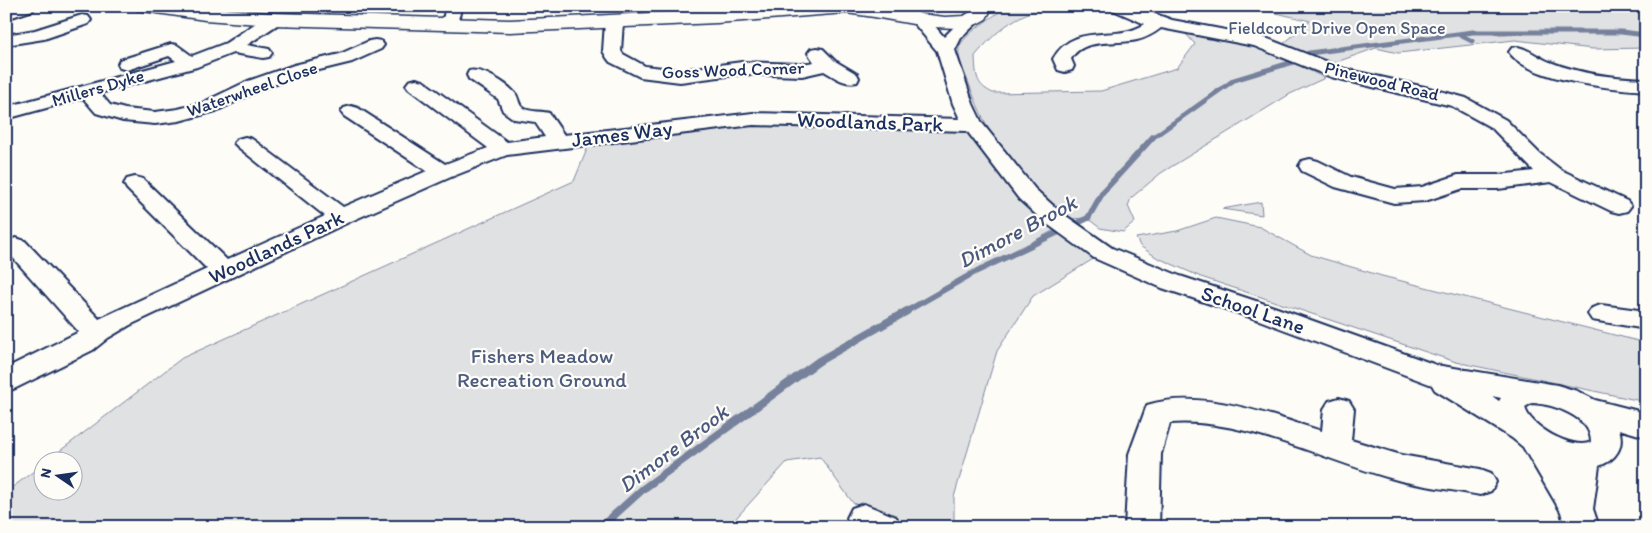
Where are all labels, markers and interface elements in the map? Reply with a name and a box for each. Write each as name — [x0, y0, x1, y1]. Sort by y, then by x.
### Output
park label: Fieldcourt Drive Open Space — [1228, 17, 1446, 39]
street label: Waterwheel Close — [184, 56, 320, 122]
street label: Goss Wood Corner — [661, 56, 805, 83]
street label: Pinewood Road — [1322, 56, 1442, 106]
street label: Millers Dyke — [49, 64, 147, 112]
street label: Woodlands Park — [797, 106, 944, 137]
street label: James Way — [570, 115, 674, 152]
water label: Dimore Brook — [953, 188, 1083, 274]
street label: Woodlands Park — [204, 204, 347, 289]
street label: School Lane — [1198, 280, 1308, 339]
park label: Fishers Meadow Recreation Ground — [457, 343, 627, 392]
water label: Dimore Brook — [613, 397, 735, 498]
north arrow — [32, 450, 82, 500]
text: N — [36, 467, 55, 480]

